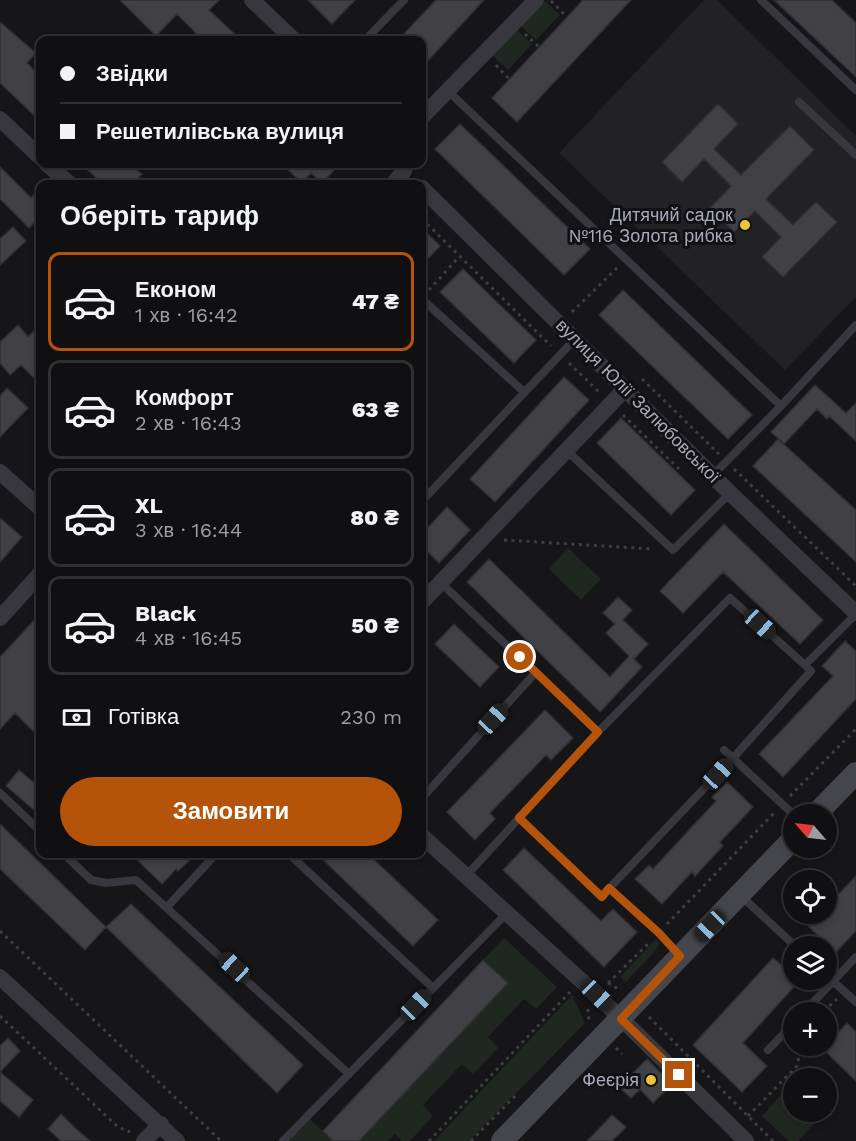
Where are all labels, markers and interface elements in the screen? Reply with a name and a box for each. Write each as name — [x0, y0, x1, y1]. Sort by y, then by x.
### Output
text: Звідки — [96, 61, 168, 86]
text: Решетилівська вулиця — [96, 119, 344, 144]
text: Оберіть тариф — [60, 200, 259, 232]
place label: Дитячий садок №116 Золота рибка — [569, 204, 734, 246]
marker: Дитячий садок №116 Золота рибка — [738, 218, 752, 232]
icon: car — [63, 275, 117, 329]
text: Економ — [135, 277, 217, 302]
text: 47 ₴ — [352, 289, 399, 314]
text: 1 хв · 16:42 — [135, 303, 238, 327]
street label: вулиця Юлії Залюбовської — [552, 314, 725, 487]
icon: car — [63, 383, 117, 437]
text: Комфорт — [135, 385, 234, 410]
text: 63 ₴ — [352, 397, 399, 422]
text: 2 хв · 16:43 — [135, 411, 242, 435]
icon: car — [63, 491, 117, 545]
text: XL — [135, 493, 163, 518]
text: 80 ₴ — [350, 505, 399, 530]
text: 3 хв · 16:44 — [135, 518, 242, 542]
icon: car — [63, 599, 117, 653]
text: Black — [135, 601, 196, 626]
car — [741, 605, 779, 643]
text: 50 ₴ — [351, 613, 399, 638]
text: 4 хв · 16:45 — [135, 626, 242, 650]
route start — [506, 643, 533, 670]
car — [474, 700, 512, 738]
icon: cash — [60, 701, 93, 734]
text: Готівка — [108, 704, 179, 729]
text: 230 m — [340, 705, 402, 729]
car — [699, 755, 737, 793]
button: Замовити — [60, 777, 402, 846]
north arrow — [783, 804, 837, 858]
map controls — [783, 804, 837, 1122]
button: locate — [783, 870, 837, 924]
car — [691, 907, 729, 945]
button: layers — [783, 936, 837, 990]
car — [215, 948, 253, 986]
car — [578, 976, 616, 1014]
car — [397, 986, 435, 1024]
button: + — [783, 1002, 837, 1056]
route end — [665, 1061, 692, 1088]
button: − — [783, 1068, 837, 1122]
place label: Феєрія — [582, 1069, 639, 1090]
marker: Феєрія — [644, 1073, 658, 1087]

